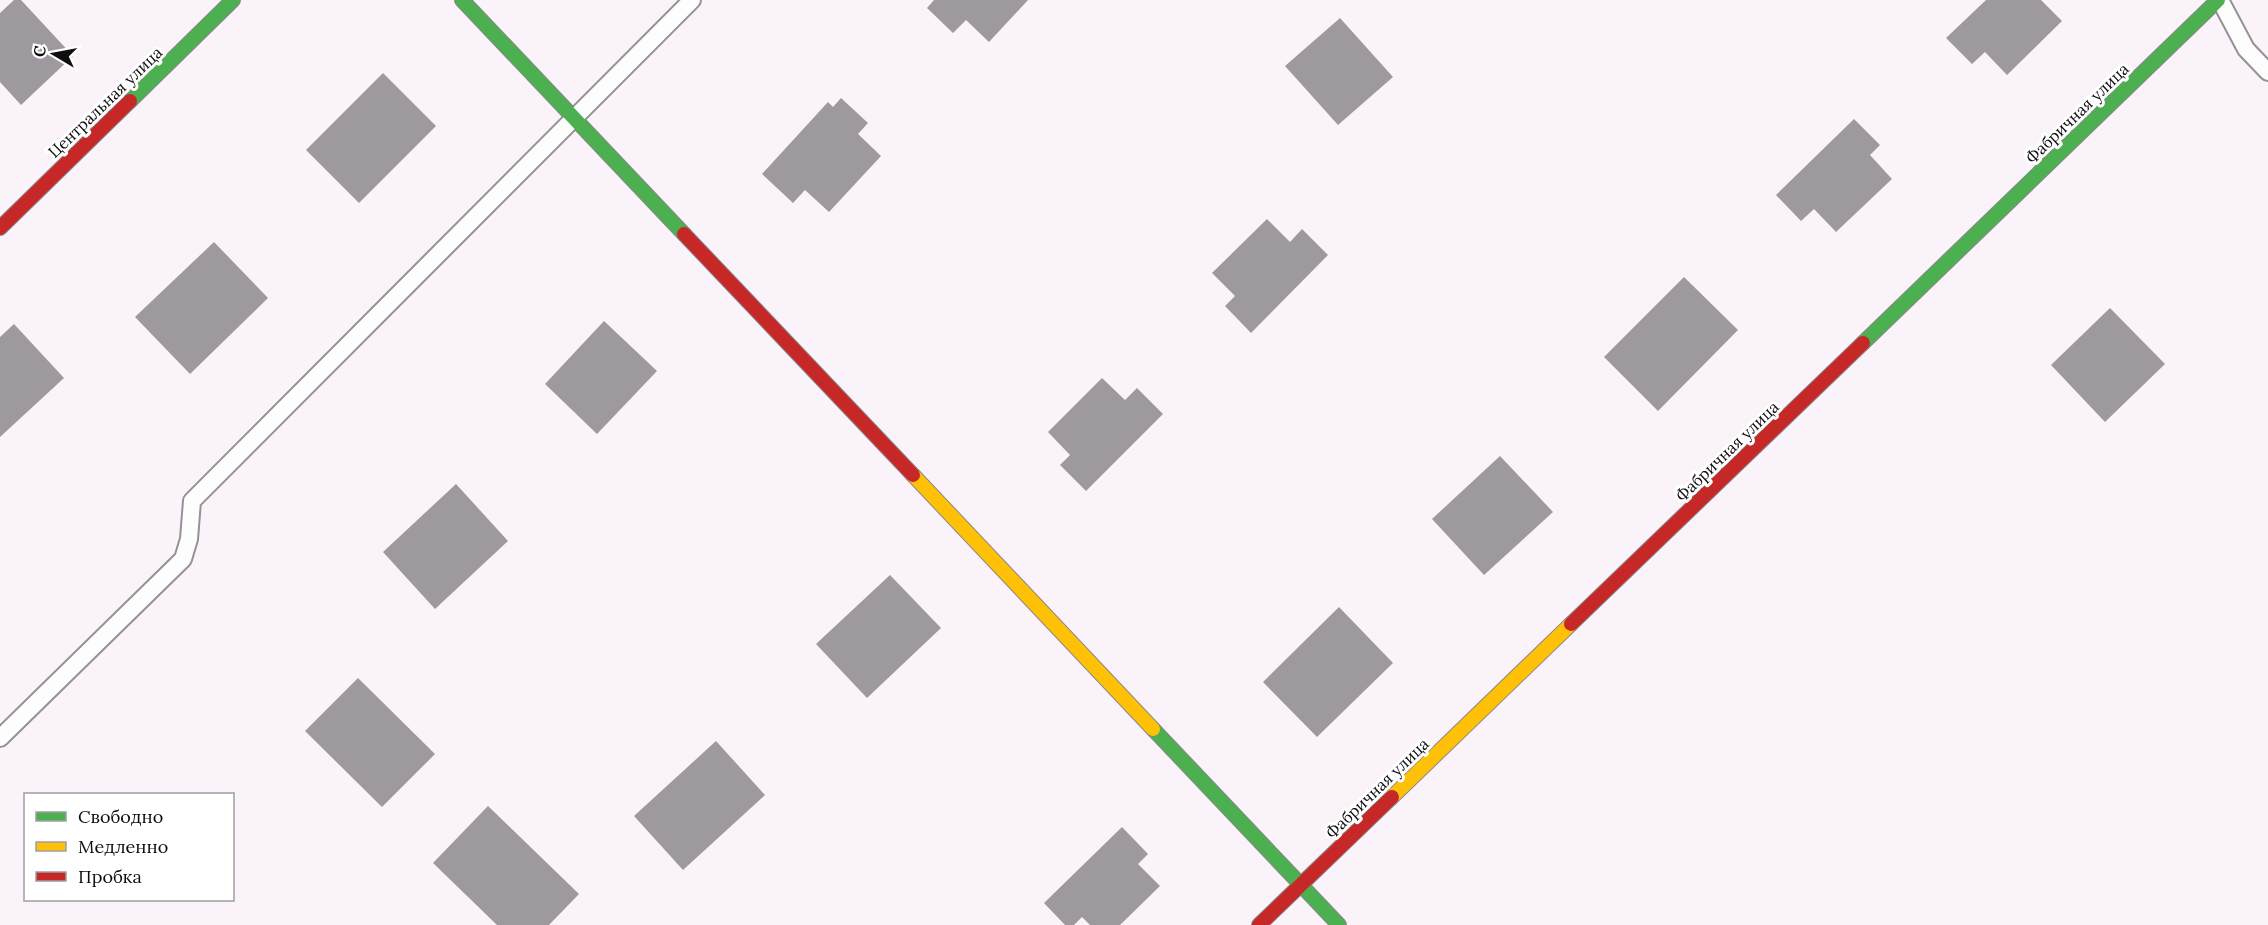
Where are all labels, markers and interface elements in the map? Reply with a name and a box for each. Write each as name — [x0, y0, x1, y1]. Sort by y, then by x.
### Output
north arrow — [24, 24, 84, 84]
street label: Центральная улица — [44, 42, 166, 162]
text: С — [28, 44, 50, 59]
street label: Фабричная улица — [2021, 59, 2133, 167]
street label: Фабричная улица — [1671, 397, 1783, 505]
street label: Фабричная улица — [1321, 734, 1433, 842]
legend — [24, 793, 234, 901]
text: Свободно — [78, 805, 163, 828]
text: Медленно — [78, 835, 168, 858]
text: Пробка — [78, 865, 142, 888]

